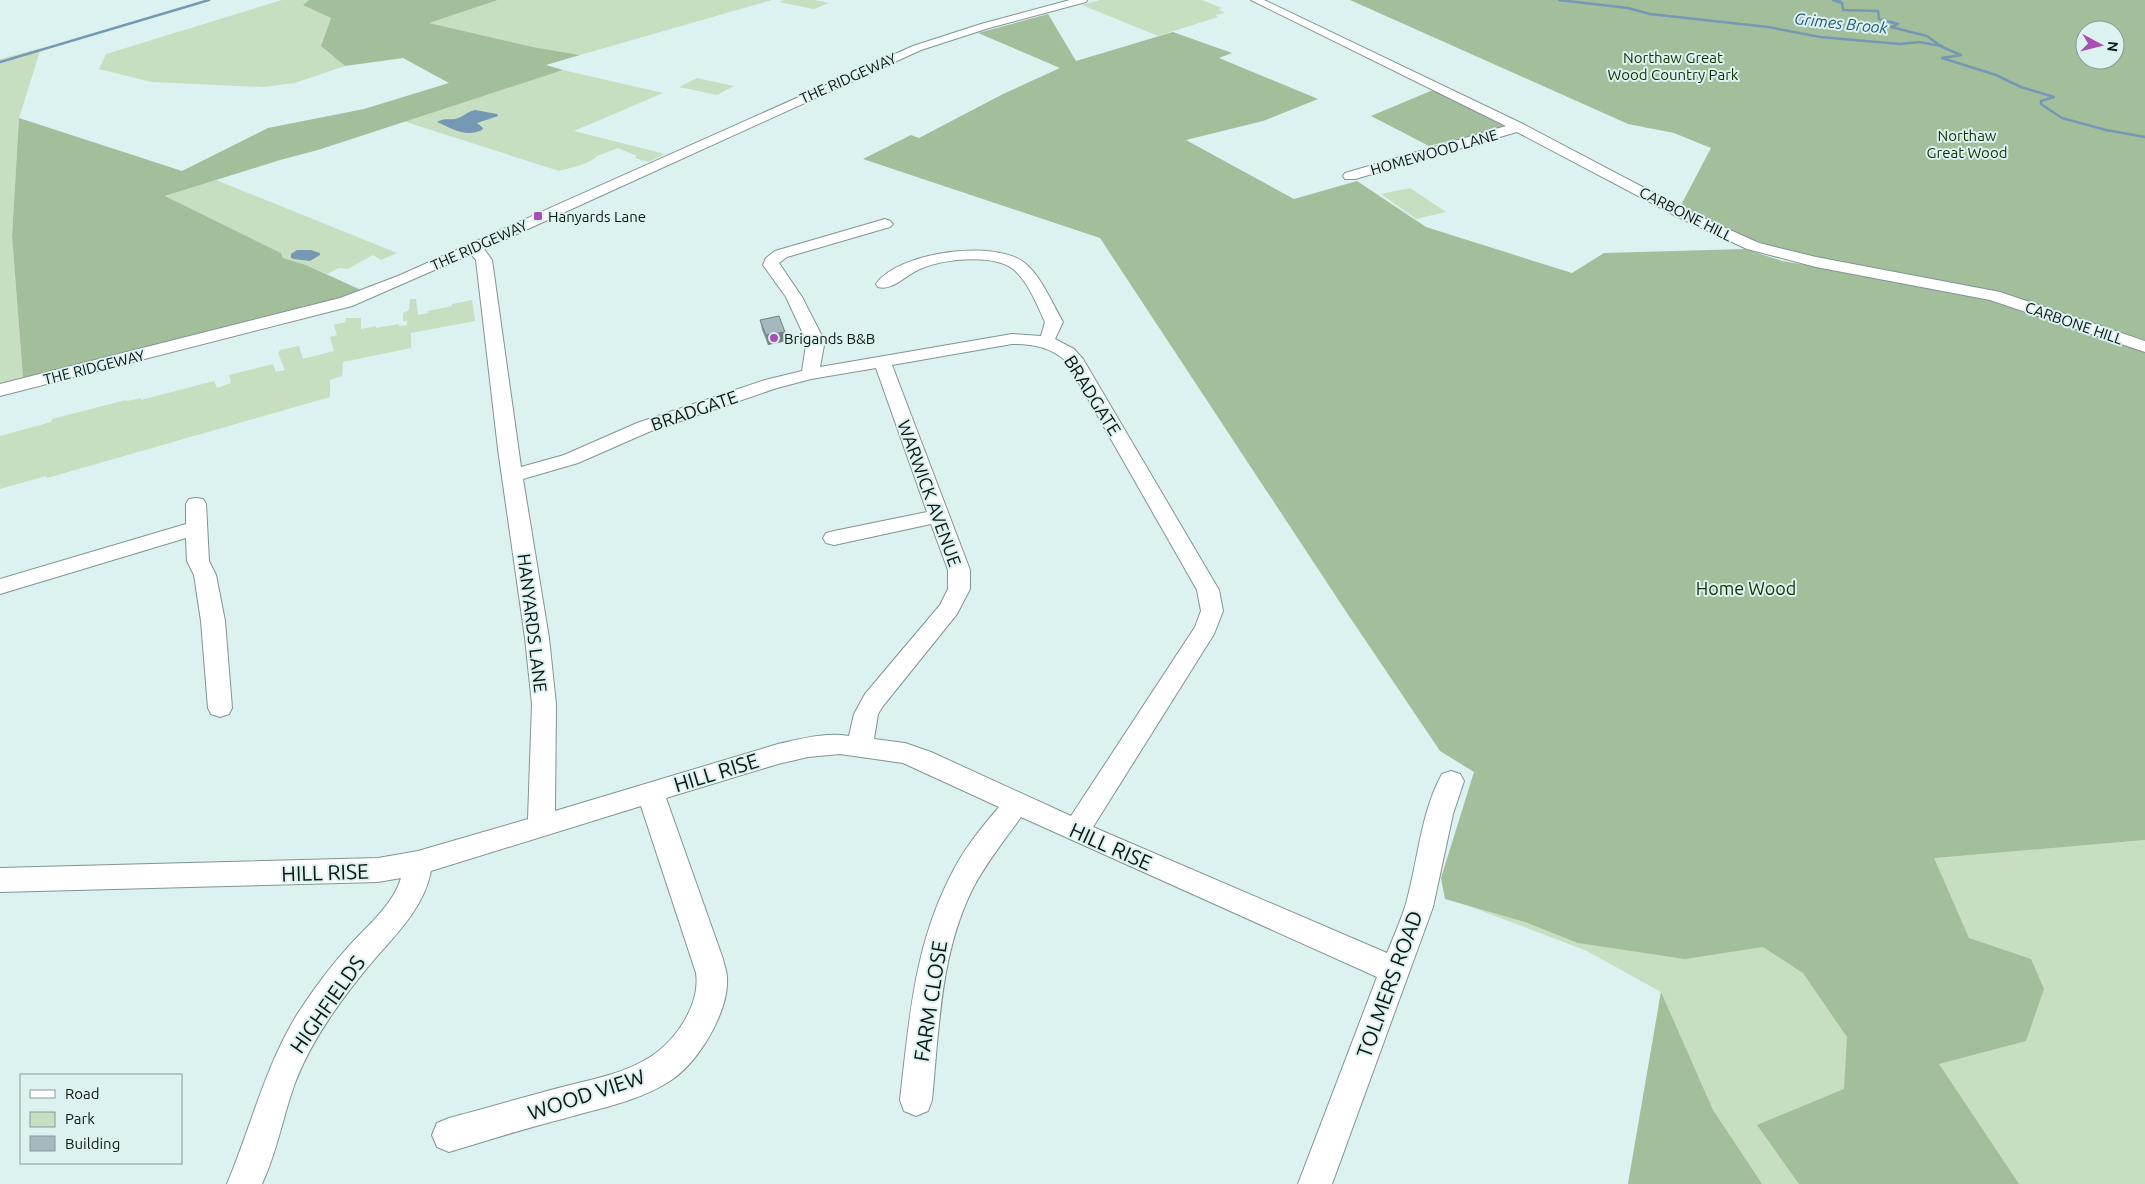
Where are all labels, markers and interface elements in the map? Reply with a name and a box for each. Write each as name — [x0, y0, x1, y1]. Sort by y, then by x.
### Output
water label: Grimes Brook — [1793, 9, 1889, 37]
north arrow — [2075, 20, 2125, 70]
text: N — [2104, 40, 2121, 53]
street label: THE RIDGEWAY — [797, 49, 899, 107]
park label: Northaw Great Wood Country Park — [1608, 49, 1739, 83]
street label: HOMEWOOD LANE — [1368, 126, 1500, 178]
park label: Northaw Great Wood — [1927, 127, 2007, 161]
street label: CARBONE HILL — [1637, 183, 1736, 245]
place label: Hanyards Lane — [548, 208, 646, 225]
marker: Hanyards Lane — [532, 210, 544, 222]
street label: THE RIDGEWAY — [428, 216, 530, 274]
street label: CARBONE HILL — [2023, 298, 2125, 348]
place label: Brigands B&B — [784, 330, 875, 347]
marker: Brigands B&B — [768, 332, 780, 344]
street label: THE RIDGEWAY — [42, 346, 147, 388]
street label: BRADGATE — [1061, 351, 1125, 439]
street label: BRADGATE — [648, 386, 740, 434]
street label: WARWICK AVENUE — [894, 417, 966, 569]
street label: HANYARDS LANE — [515, 552, 551, 694]
park label: Home Wood — [1696, 578, 1796, 598]
street label: HILL RISE — [671, 748, 761, 796]
street label: HILL RISE — [1066, 817, 1156, 875]
street label: HILL RISE — [281, 858, 369, 886]
street label: TOLMERS ROAD — [1351, 907, 1427, 1061]
street label: FARM CLOSE — [909, 939, 951, 1063]
street label: HIGHFIELDS — [285, 951, 369, 1057]
street label: WOOD VIEW — [525, 1064, 647, 1124]
legend — [20, 1074, 182, 1164]
text: Road — [65, 1085, 100, 1102]
text: Park — [65, 1110, 95, 1127]
text: Building — [65, 1135, 120, 1152]

